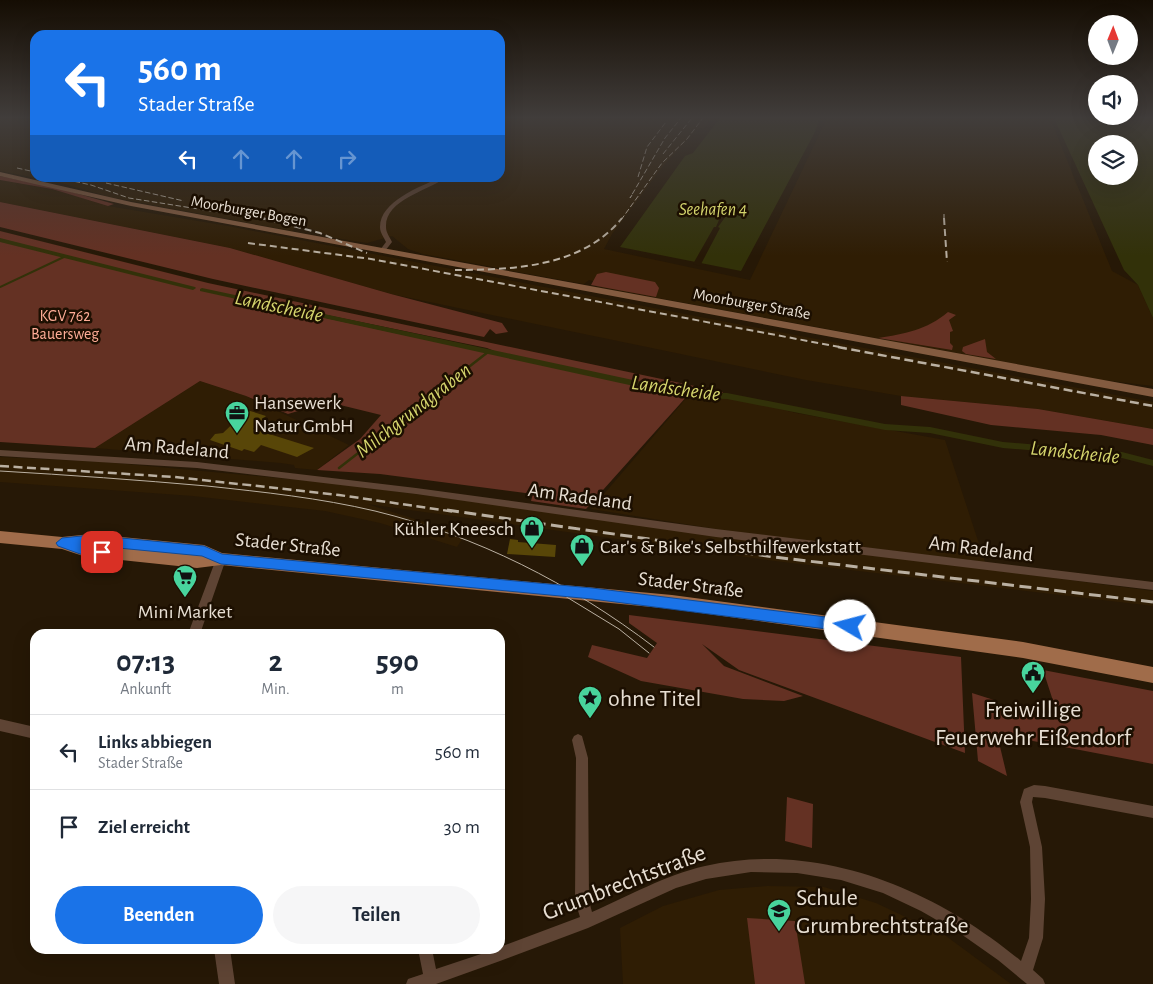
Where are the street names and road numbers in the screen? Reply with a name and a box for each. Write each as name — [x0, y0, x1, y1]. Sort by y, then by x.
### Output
street label: Moorburger Bogen — [190, 193, 308, 229]
street label: Moorburger Straße — [692, 286, 812, 322]
street label: Am Radeland — [124, 433, 230, 463]
street label: Am Radeland — [527, 480, 633, 514]
street label: Stader Straße — [234, 530, 342, 560]
street label: Am Radeland — [928, 533, 1034, 565]
street label: Stader Straße — [637, 569, 745, 601]
street label: Grumbrechtstraße — [539, 841, 709, 925]

